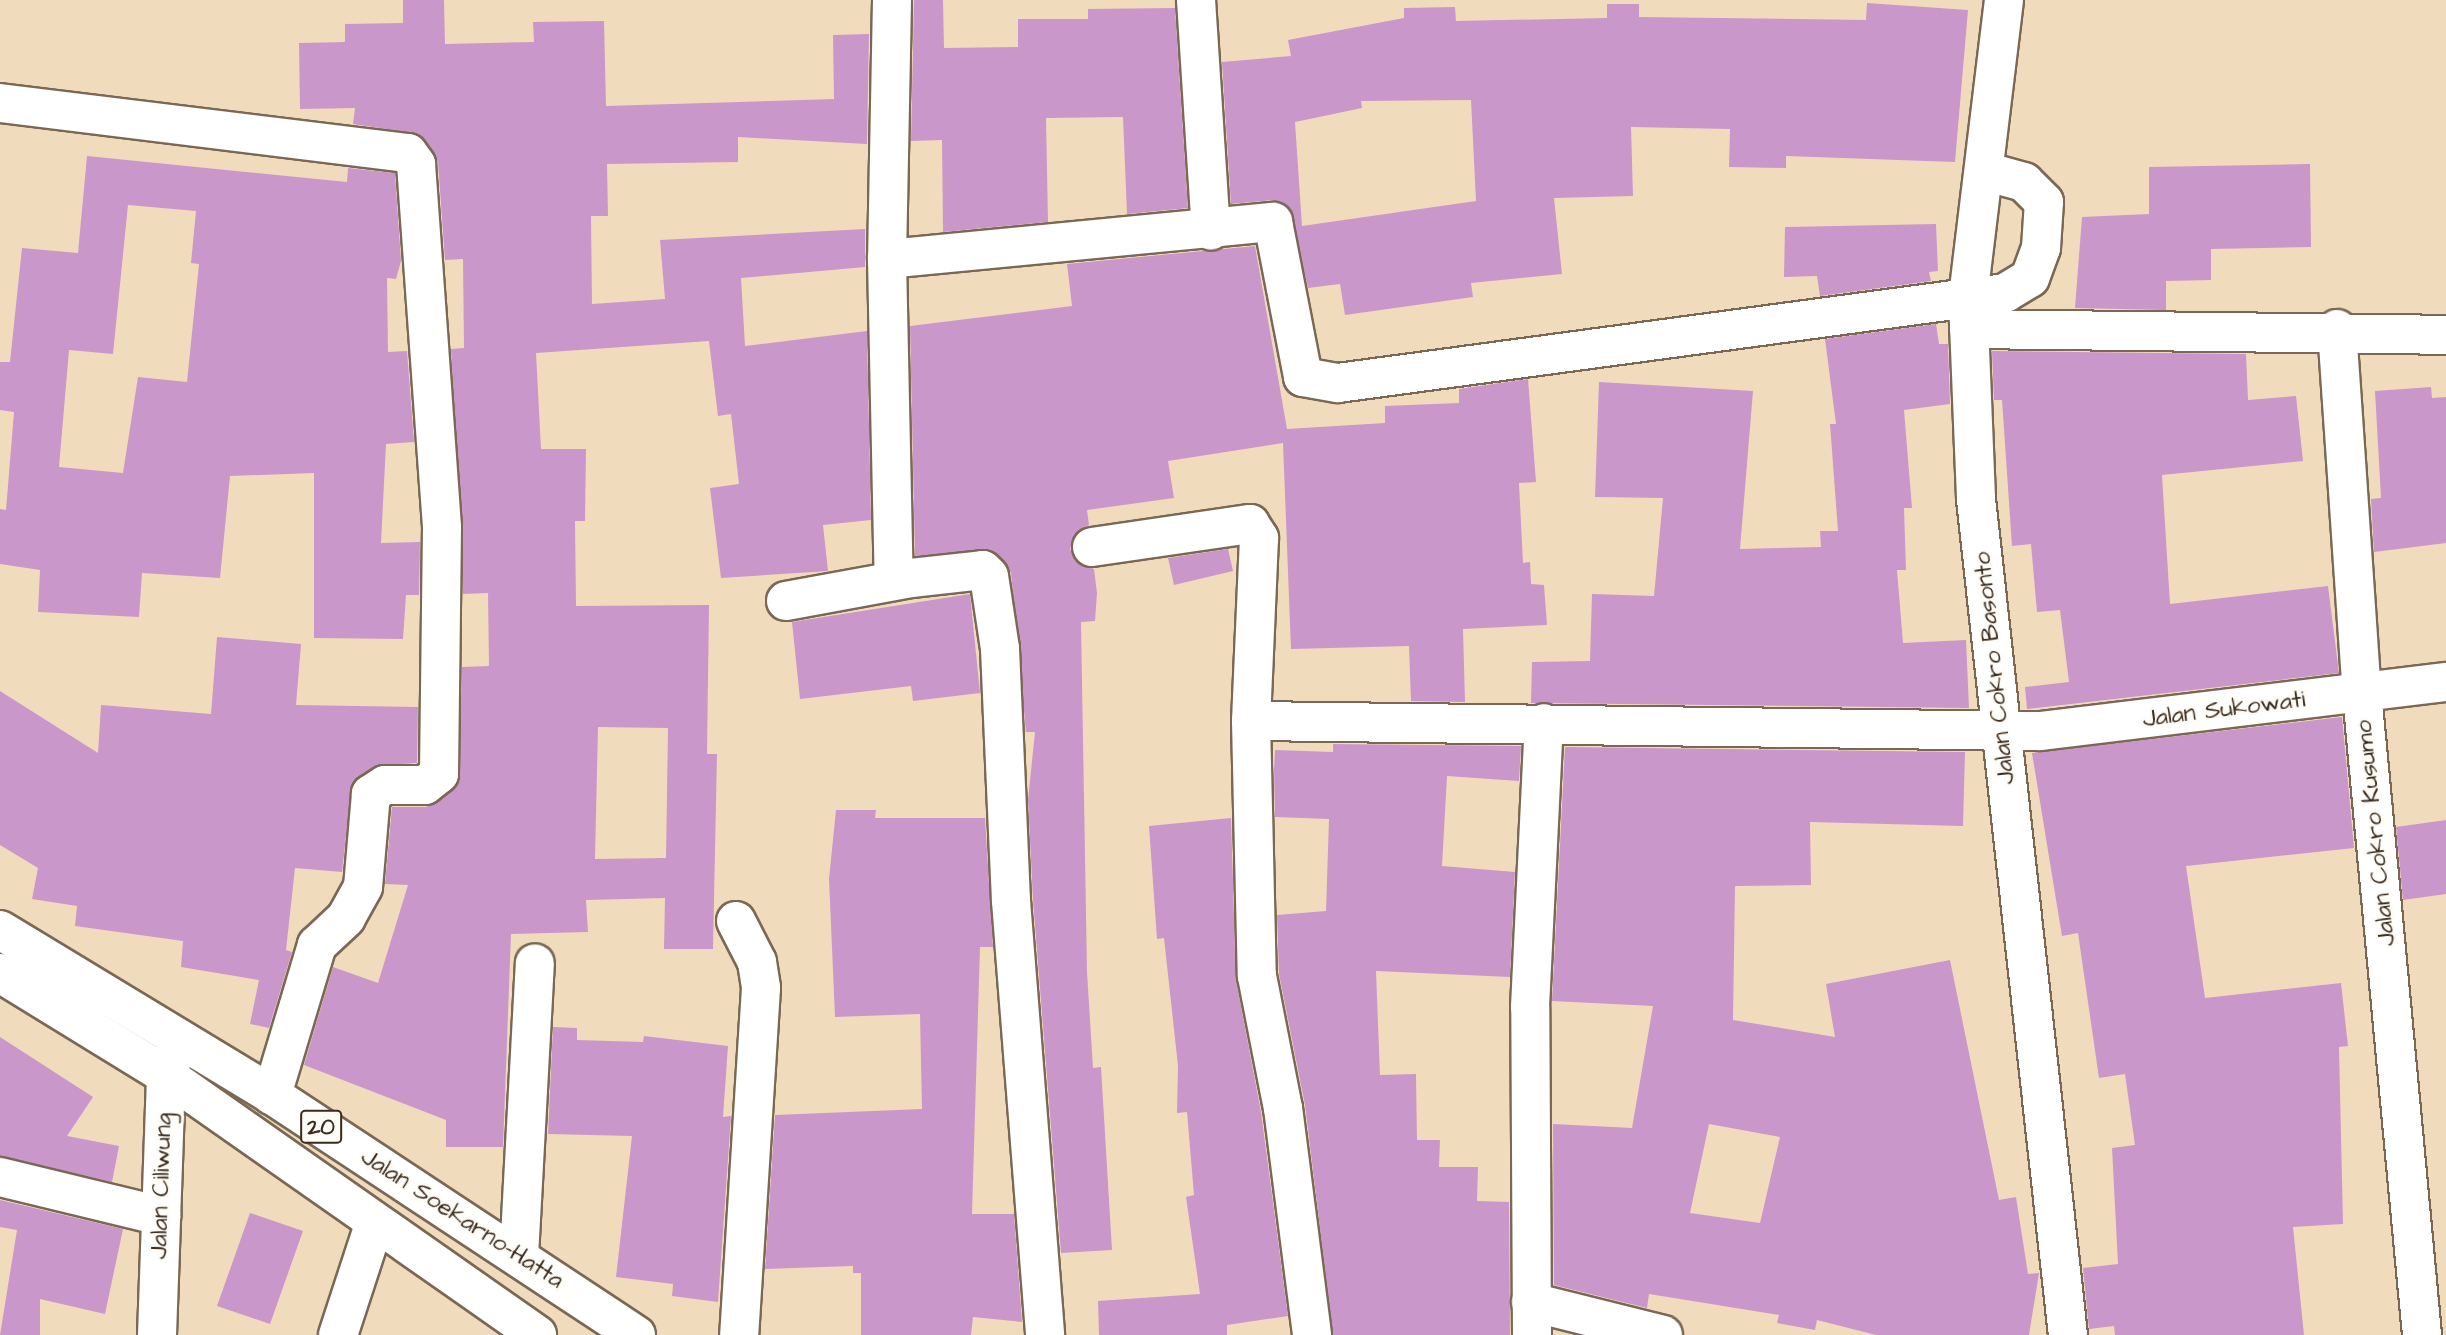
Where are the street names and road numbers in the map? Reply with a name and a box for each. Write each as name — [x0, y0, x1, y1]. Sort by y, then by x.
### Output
street label: Jalan Cokro Basonto — [1968, 550, 2022, 786]
street label: Jalan Sukowati — [2141, 686, 2307, 734]
street label: Jalan Cokro Kusumo — [2350, 719, 2402, 947]
road number: 20 — [300, 1108, 342, 1146]
street label: Jalan Ciliwung — [145, 1112, 179, 1260]
street label: Jalan Soekarno-Hatta — [355, 1143, 569, 1295]

